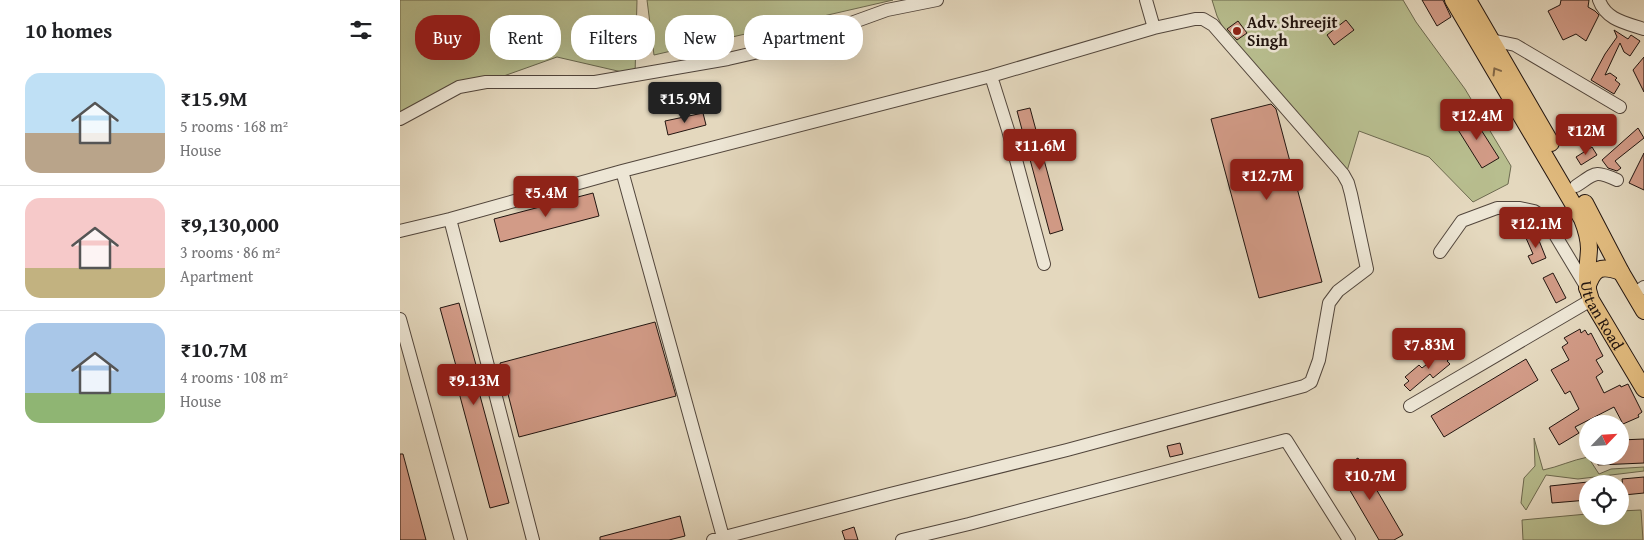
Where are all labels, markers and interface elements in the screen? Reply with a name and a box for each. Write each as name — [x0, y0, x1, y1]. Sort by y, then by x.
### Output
place label: Adv. Shreejit Singh — [1247, 10, 1338, 52]
text: 10 homes — [25, 15, 112, 46]
chip: Buy — [415, 15, 480, 60]
chip: Rent — [490, 15, 561, 60]
chip: Filters — [571, 15, 655, 60]
chip: New — [665, 15, 734, 60]
chip: Apartment — [744, 15, 863, 60]
icon: filters — [347, 16, 375, 44]
marker: Adv. Shreejit Singh — [1231, 25, 1243, 37]
one-way arrow — [1492, 67, 1502, 76]
pin: ₹15.9M — [644, 82, 726, 124]
text: ₹15.9M — [180, 83, 248, 114]
text: ₹15.9M — [659, 86, 711, 110]
icon: home — [65, 93, 125, 153]
pin: ₹12.4M — [1436, 98, 1518, 141]
text: ₹12.4M — [1451, 103, 1503, 127]
text: 5 rooms · 168 m² — [180, 114, 288, 138]
pin: ₹12M — [1556, 114, 1616, 156]
text: ₹12M — [1567, 118, 1605, 142]
pin: ₹11.6M — [999, 128, 1081, 171]
text: ₹11.6M — [1014, 133, 1066, 157]
text: House — [180, 138, 221, 162]
pin: ₹12.7M — [1226, 158, 1308, 201]
text: ₹12.7M — [1241, 163, 1293, 187]
pin: ₹5.4M — [511, 176, 581, 218]
text: ₹5.4M — [524, 180, 568, 204]
pin: ₹12.1M — [1495, 206, 1577, 249]
text: ₹9,130,000 — [180, 209, 279, 240]
text: ₹12.1M — [1510, 211, 1562, 235]
icon: home — [65, 218, 125, 278]
text: 3 rooms · 86 m² — [180, 240, 280, 264]
text: Apartment — [180, 264, 253, 288]
street label: Uttan Road — [1575, 279, 1630, 355]
pin: ₹7.83M — [1388, 328, 1470, 370]
text: ₹7.83M — [1403, 332, 1455, 356]
text: ₹10.7M — [180, 334, 248, 365]
icon: home — [65, 343, 125, 403]
pin: ₹9.13M — [433, 364, 515, 406]
text: 4 rooms · 108 m² — [180, 365, 288, 389]
text: ₹9.13M — [448, 368, 500, 392]
text: House — [180, 389, 221, 413]
north arrow — [1579, 415, 1629, 465]
map controls — [1579, 415, 1629, 525]
pin: ₹10.7M — [1329, 458, 1411, 501]
text: ₹10.7M — [1344, 463, 1396, 487]
button: locate — [1579, 475, 1629, 525]

